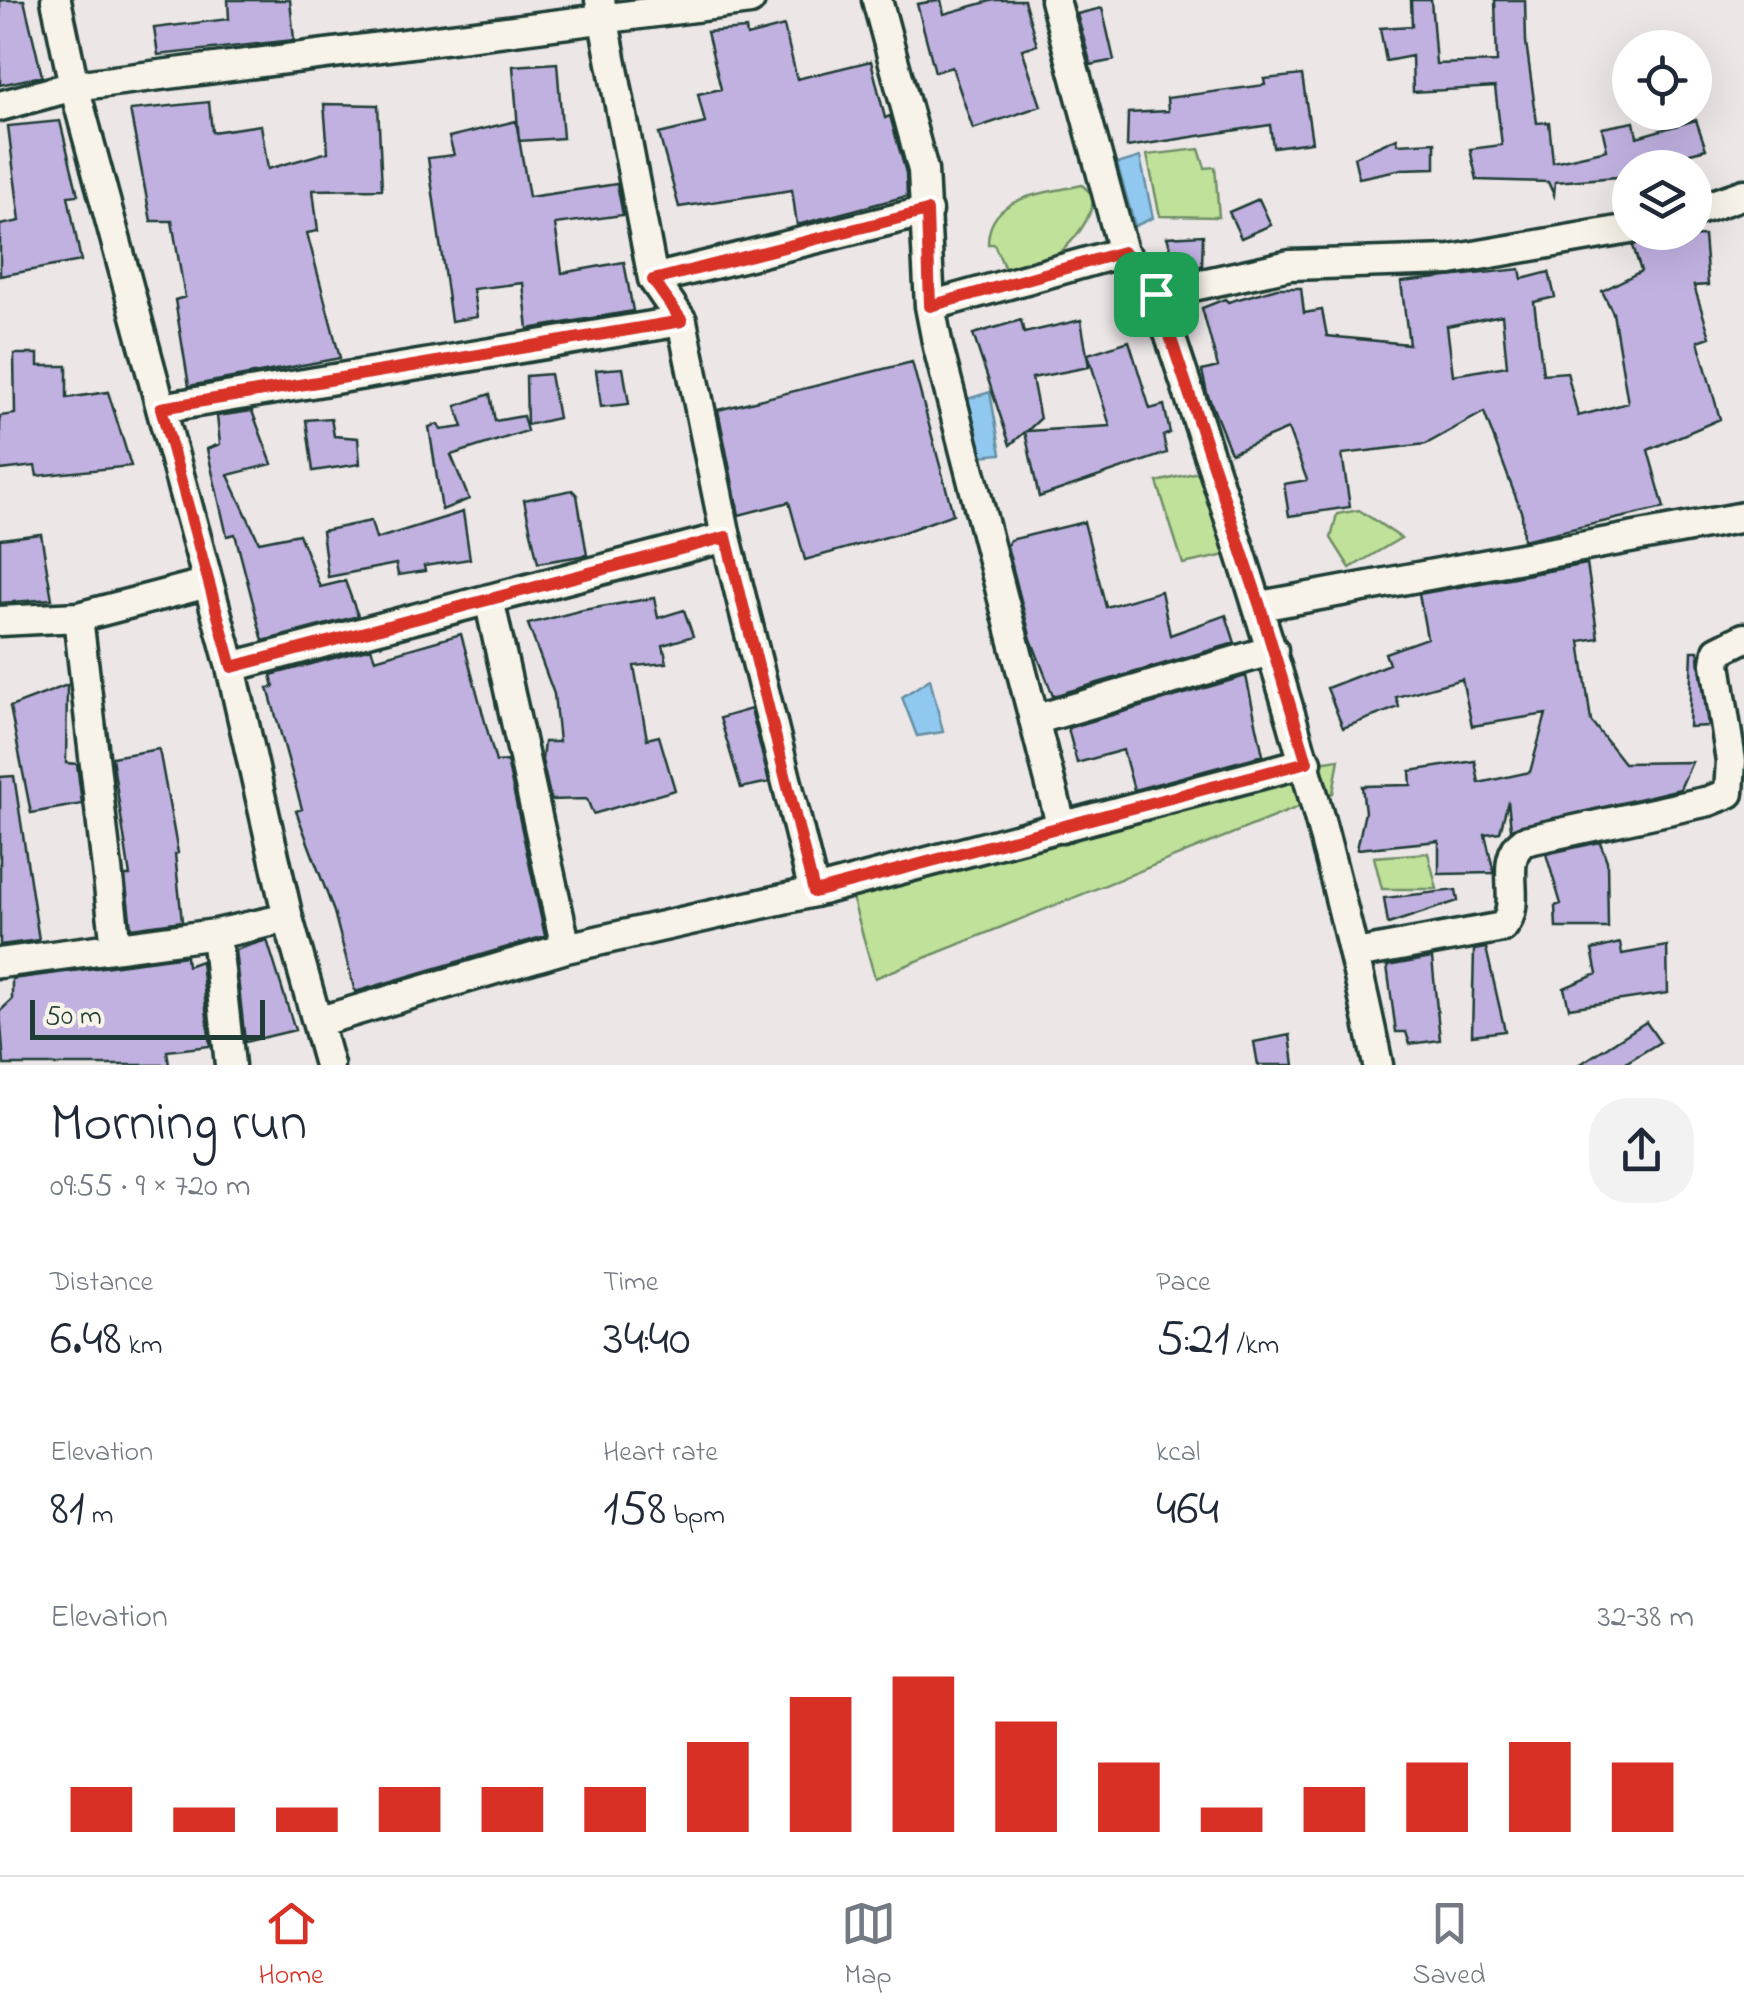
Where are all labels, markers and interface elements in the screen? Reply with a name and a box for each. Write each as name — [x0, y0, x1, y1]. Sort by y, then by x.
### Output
map controls — [1612, 30, 1712, 250]
button: locate — [1612, 30, 1712, 130]
button: layers — [1612, 150, 1712, 250]
pin — [1114, 252, 1199, 337]
icon: arrive — [1129, 267, 1184, 322]
scale bar — [30, 995, 265, 1040]
text: 50 m — [45, 997, 102, 1038]
text: Morning run — [50, 1086, 307, 1166]
button: share — [1589, 1098, 1694, 1203]
text: 09:55 · 9 × 720 m — [50, 1164, 251, 1211]
text: Distance — [50, 1263, 153, 1304]
text: Time — [603, 1263, 658, 1304]
text: Pace — [1156, 1263, 1211, 1304]
text: 6.48 — [50, 1304, 122, 1377]
text: 34:40 — [603, 1304, 691, 1377]
text: 5:21 — [1156, 1304, 1230, 1377]
text: km — [122, 1326, 163, 1367]
text: /km — [1230, 1326, 1279, 1367]
text: Elevation — [50, 1433, 153, 1474]
text: Heart rate — [603, 1433, 718, 1474]
text: kcal — [1156, 1433, 1201, 1474]
text: 81 — [50, 1474, 85, 1547]
text: 158 — [603, 1474, 666, 1547]
text: 464 — [1156, 1474, 1219, 1547]
text: m — [85, 1496, 113, 1537]
text: bpm — [666, 1496, 725, 1537]
text: Elevation — [50, 1595, 168, 1642]
text: 32–38 m — [1598, 1595, 1694, 1642]
tab: Home — [258, 1896, 324, 1997]
tab: Map — [841, 1896, 896, 1997]
tab: Saved — [1412, 1896, 1486, 1997]

